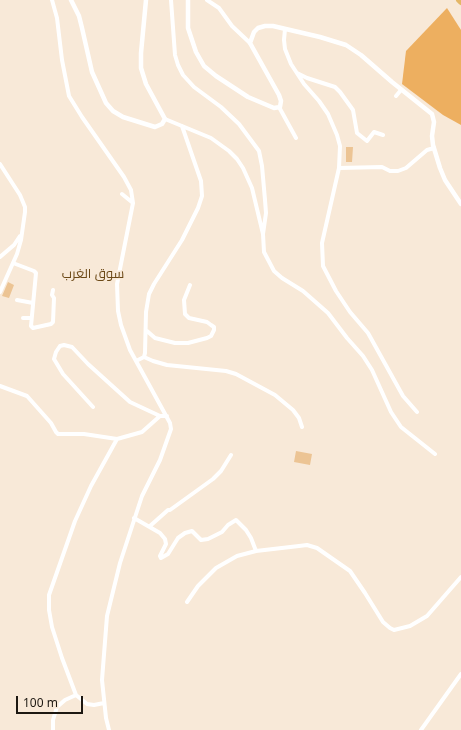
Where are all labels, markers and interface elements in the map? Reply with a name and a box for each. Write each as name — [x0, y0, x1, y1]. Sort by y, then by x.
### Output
district label: سوق الغرب — [62, 266, 124, 282]
scale bar — [18, 688, 85, 714]
text: 100 m — [23, 694, 58, 711]

